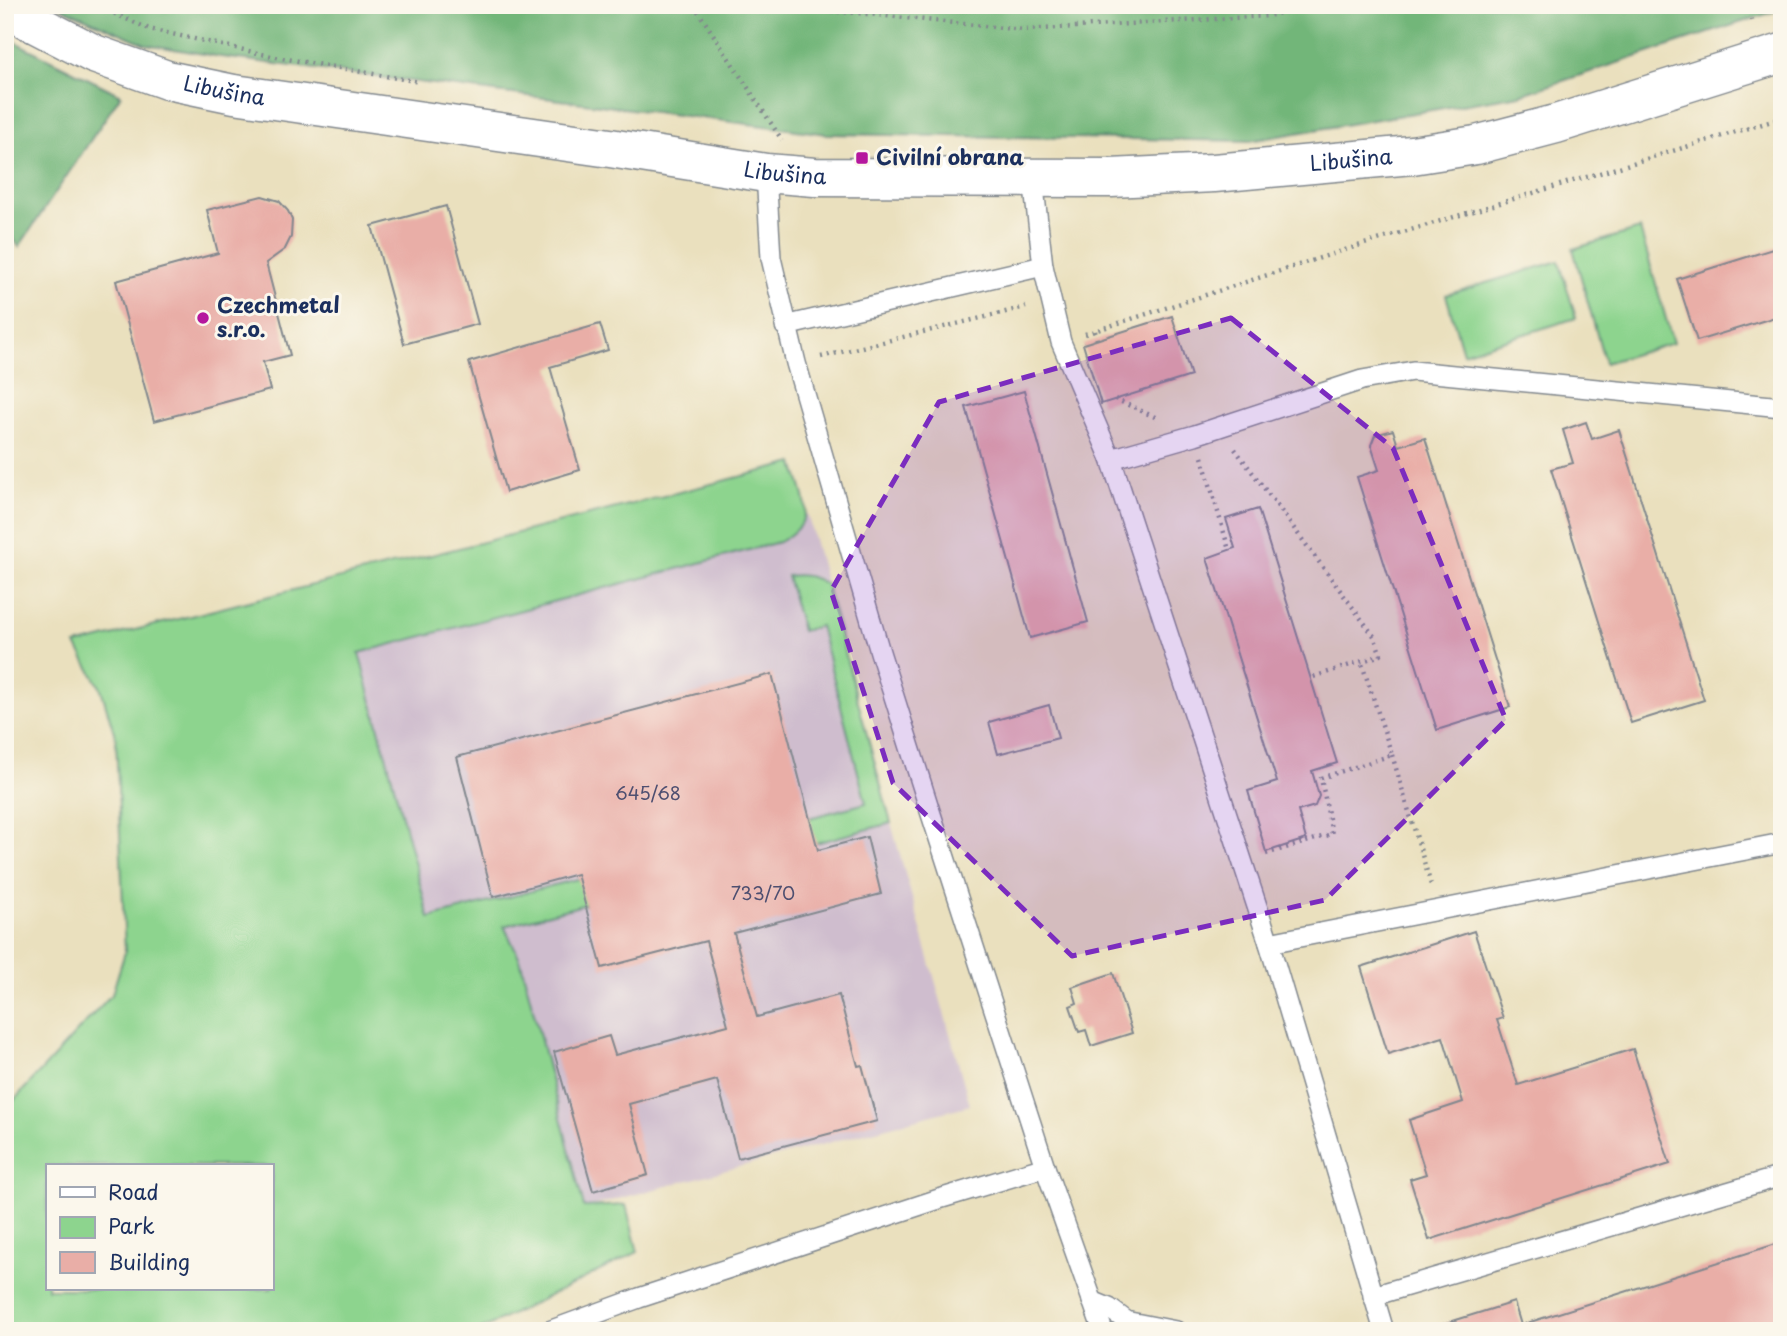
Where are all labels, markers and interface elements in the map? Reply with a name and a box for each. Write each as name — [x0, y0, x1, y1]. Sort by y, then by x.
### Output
street label: Libušina — [181, 66, 268, 112]
street label: Libušina — [1308, 139, 1394, 178]
place label: Civilní obrana — [876, 140, 1024, 172]
marker: Civilní obrana — [854, 150, 870, 166]
street label: Libušina — [742, 152, 827, 191]
place label: Czechmetal s.r.o. — [217, 288, 340, 344]
marker: Czechmetal s.r.o. — [195, 310, 211, 326]
house number: 645/68 — [615, 779, 681, 806]
house number: 733/70 — [731, 879, 795, 906]
legend — [46, 1164, 273, 1290]
text: Road — [108, 1175, 159, 1207]
text: Park — [108, 1209, 155, 1241]
text: Building — [108, 1245, 190, 1277]

